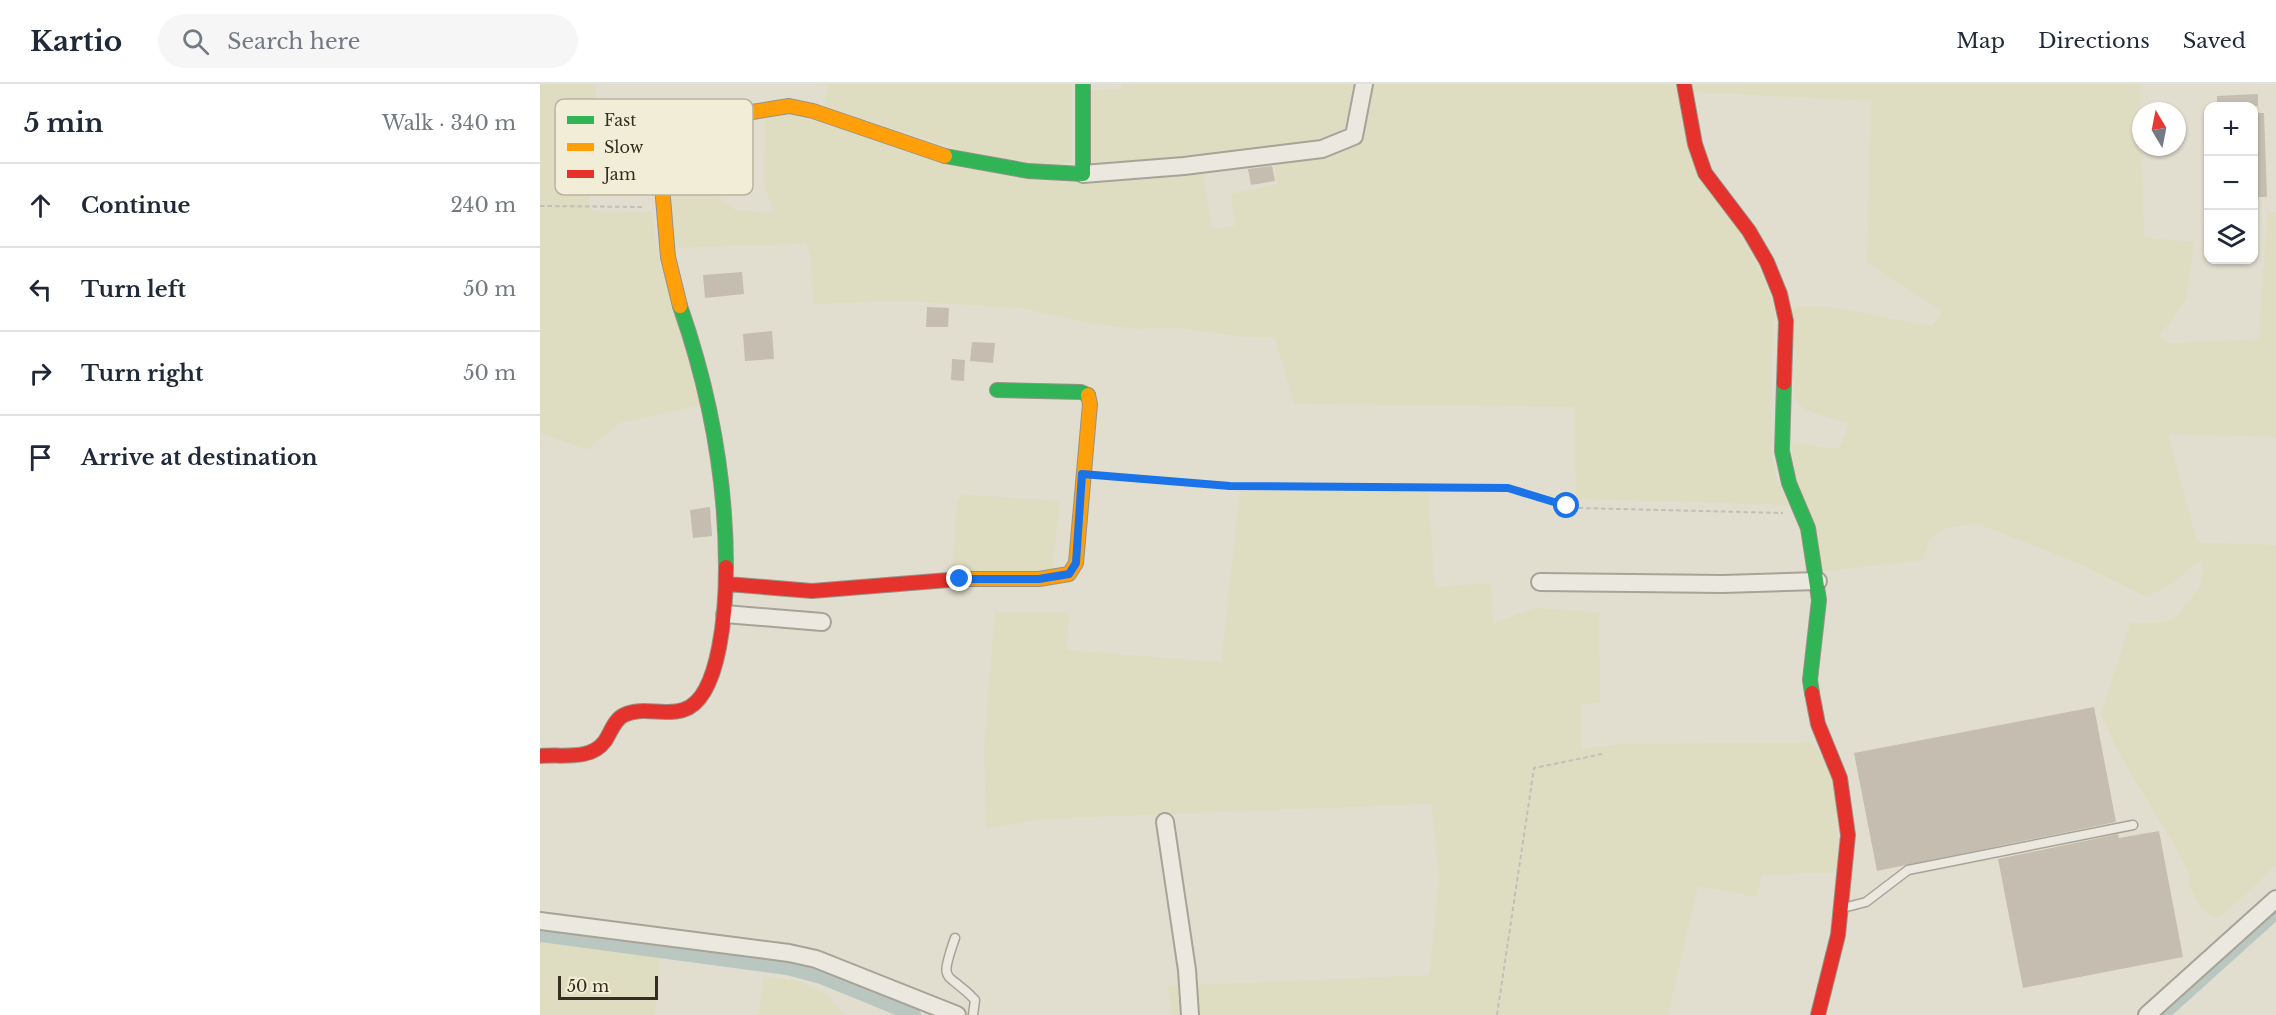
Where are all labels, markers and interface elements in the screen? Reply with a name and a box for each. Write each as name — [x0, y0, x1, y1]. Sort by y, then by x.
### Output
search box — [158, 14, 578, 68]
text: Kartio — [30, 24, 122, 59]
icon: search — [179, 25, 212, 58]
text: Search here — [227, 28, 360, 55]
text: Map — [1956, 28, 2005, 54]
text: Directions — [2038, 28, 2150, 54]
text: Saved — [2183, 28, 2246, 54]
legend — [555, 99, 753, 195]
north arrow — [2132, 102, 2186, 156]
map controls — [2204, 102, 2258, 264]
button: + — [2204, 102, 2258, 156]
text: 5 min — [24, 107, 103, 139]
text: Fast — [604, 110, 636, 130]
text: Walk · 340 m — [382, 111, 516, 135]
text: Slow — [604, 137, 644, 157]
button: − — [2204, 156, 2258, 210]
text: Jam — [602, 164, 636, 184]
icon: ahead — [24, 189, 57, 222]
text: Continue — [81, 192, 190, 219]
text: 240 m — [451, 193, 516, 217]
button: layers — [2204, 210, 2258, 264]
icon: left — [24, 273, 57, 306]
text: Turn left — [81, 276, 186, 303]
text: 50 m — [463, 277, 516, 301]
icon: right — [24, 357, 57, 390]
text: Turn right — [81, 360, 203, 387]
text: 50 m — [463, 361, 516, 385]
icon: arrive — [24, 441, 57, 474]
text: Arrive at destination — [81, 444, 318, 471]
route start — [1553, 492, 1579, 518]
route end — [946, 565, 972, 591]
scale bar — [558, 973, 658, 1000]
text: 50 m — [567, 976, 609, 996]

